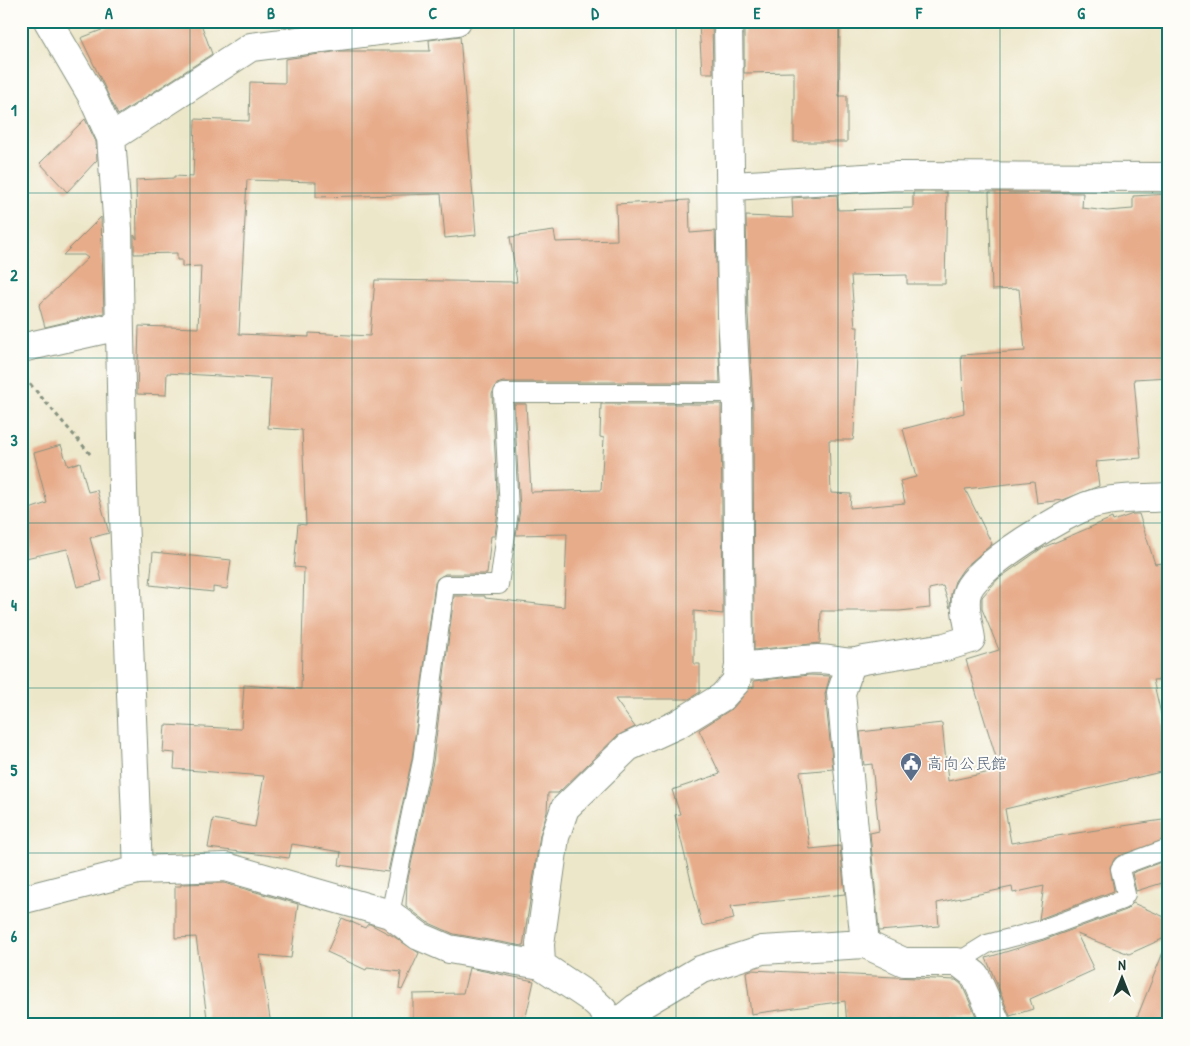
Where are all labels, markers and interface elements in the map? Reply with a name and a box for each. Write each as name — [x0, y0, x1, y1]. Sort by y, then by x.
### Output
text: A — [105, 2, 113, 24]
text: B — [267, 2, 275, 24]
text: C — [429, 2, 438, 24]
text: D — [591, 2, 599, 24]
text: E — [753, 2, 761, 24]
text: F — [915, 2, 923, 24]
text: G — [1077, 2, 1085, 24]
text: 1 — [11, 99, 17, 121]
text: 2 — [10, 264, 18, 286]
text: 3 — [10, 429, 18, 451]
text: 4 — [11, 594, 17, 616]
public building icon: 高向公民館 — [899, 751, 923, 782]
place label: 高向公民館 — [927, 752, 1007, 774]
text: 5 — [11, 759, 18, 781]
text: 6 — [11, 925, 18, 947]
north arrow — [1098, 954, 1148, 1004]
text: N — [1118, 955, 1126, 974]

